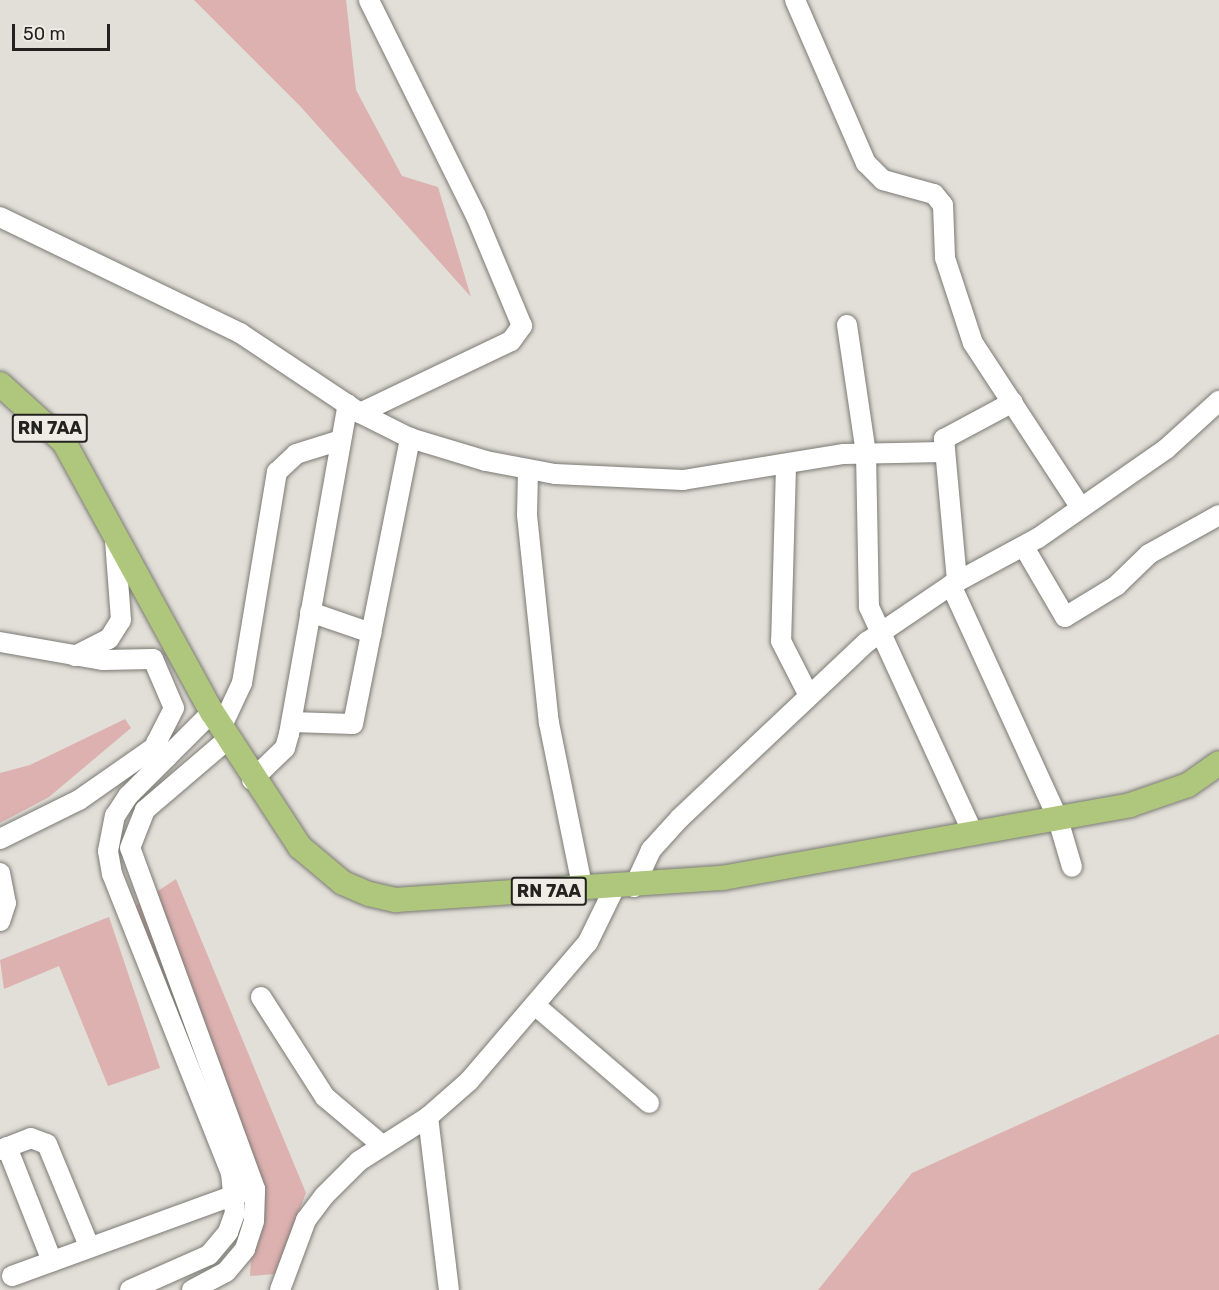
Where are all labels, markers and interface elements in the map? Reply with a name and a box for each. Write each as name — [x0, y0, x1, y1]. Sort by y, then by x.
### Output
scale bar — [15, 12, 112, 50]
text: 50 m — [23, 23, 66, 45]
road number: RN 7AA — [11, 413, 89, 443]
road number: RN 7AA — [510, 876, 588, 906]

